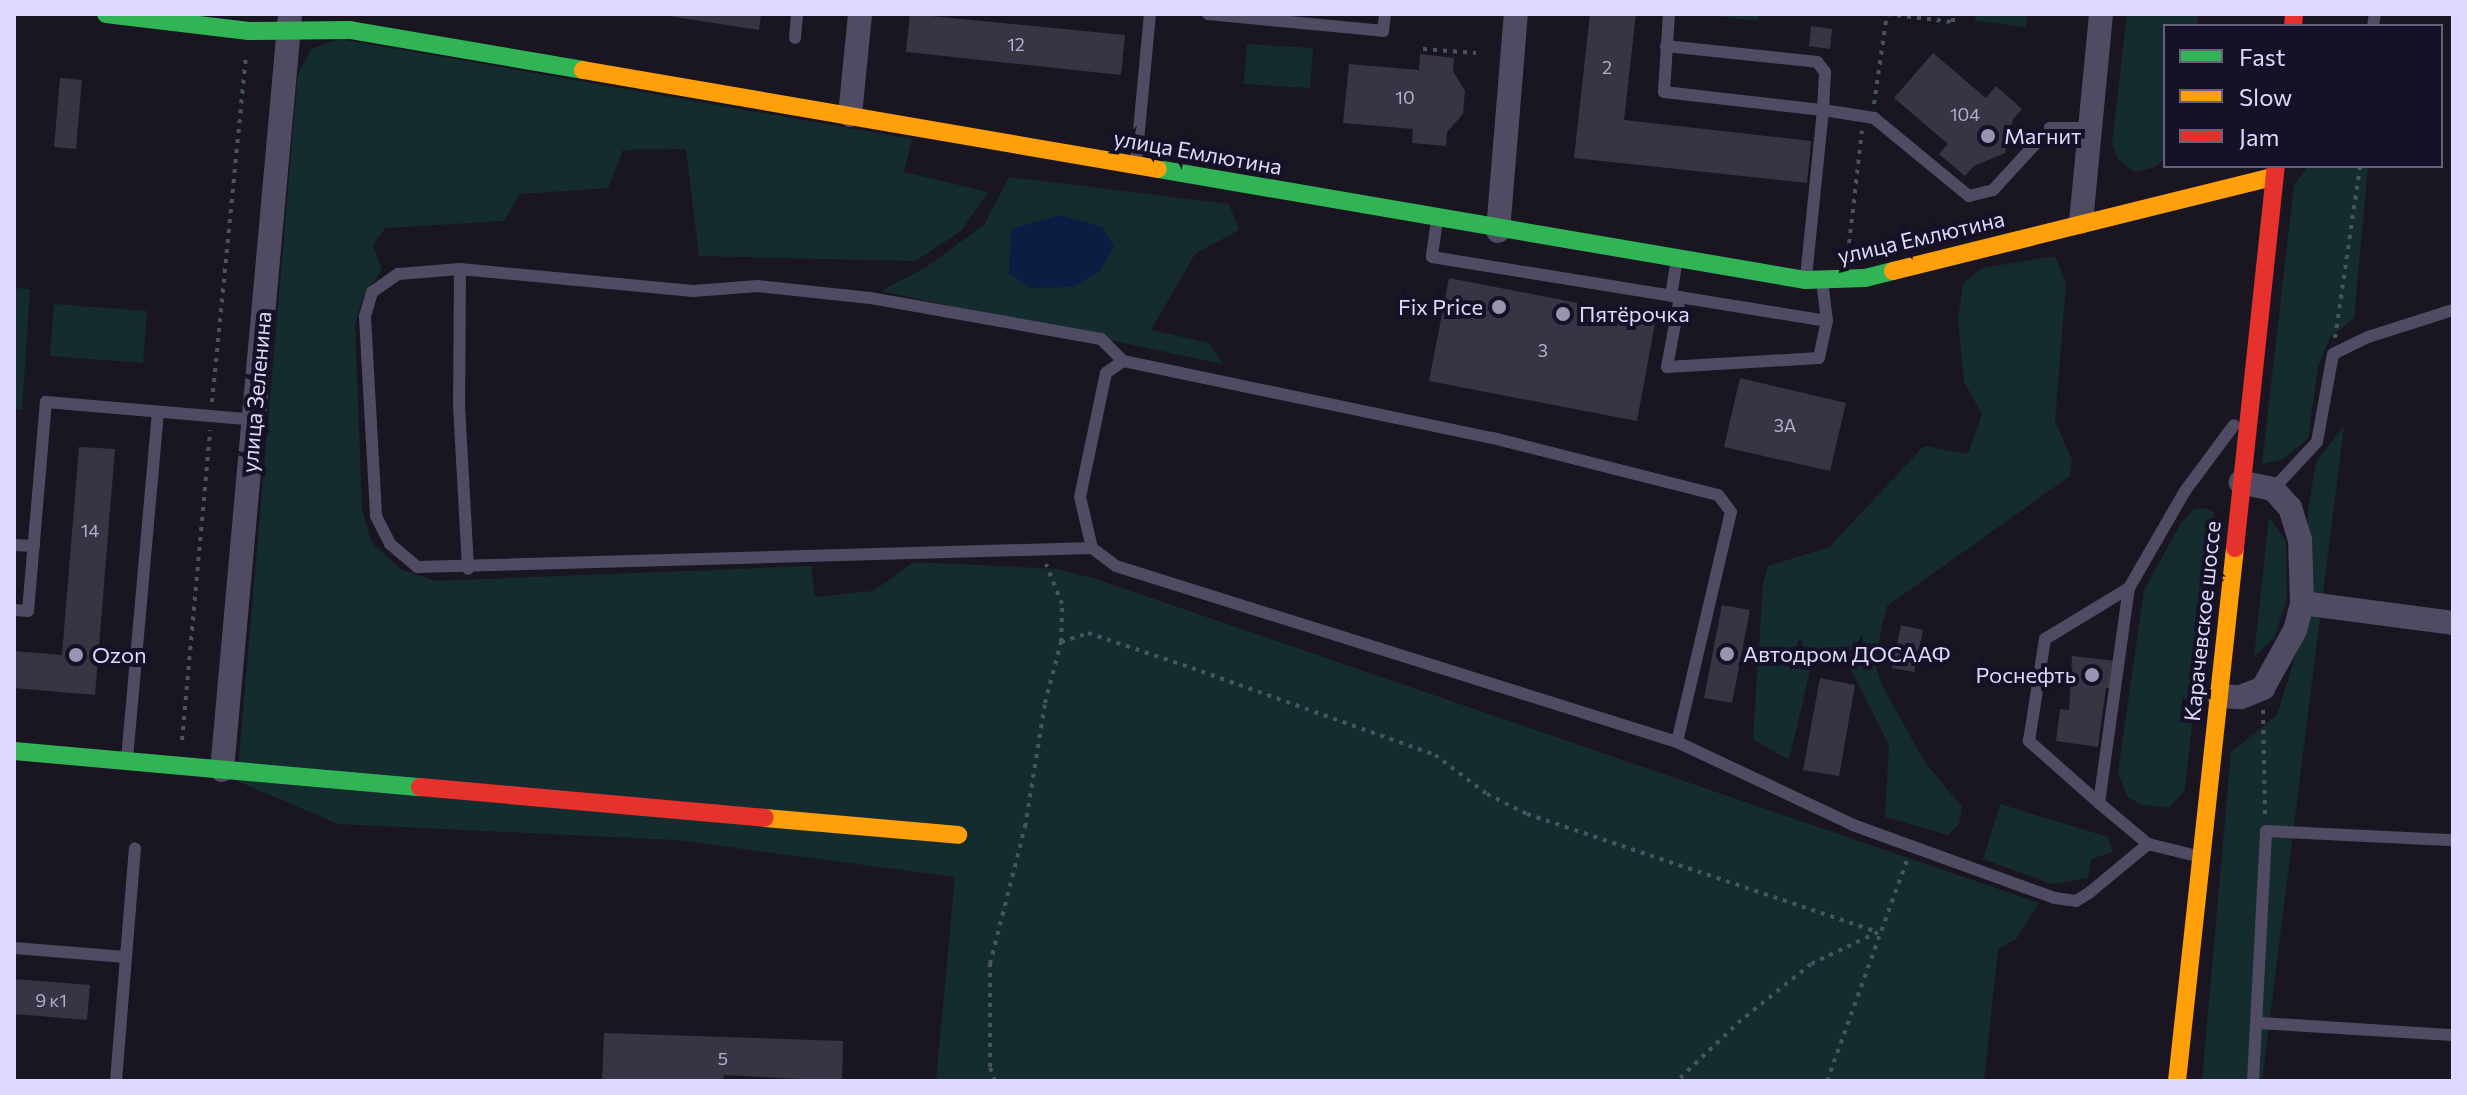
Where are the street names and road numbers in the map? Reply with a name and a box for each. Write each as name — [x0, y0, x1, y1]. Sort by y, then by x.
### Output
street label: улица Емлютина — [1112, 124, 1284, 180]
street label: улица Емлютина — [1835, 205, 2007, 269]
street label: улица Зеленина — [236, 310, 276, 474]
street label: Карачевское шоссе — [2178, 520, 2226, 722]

